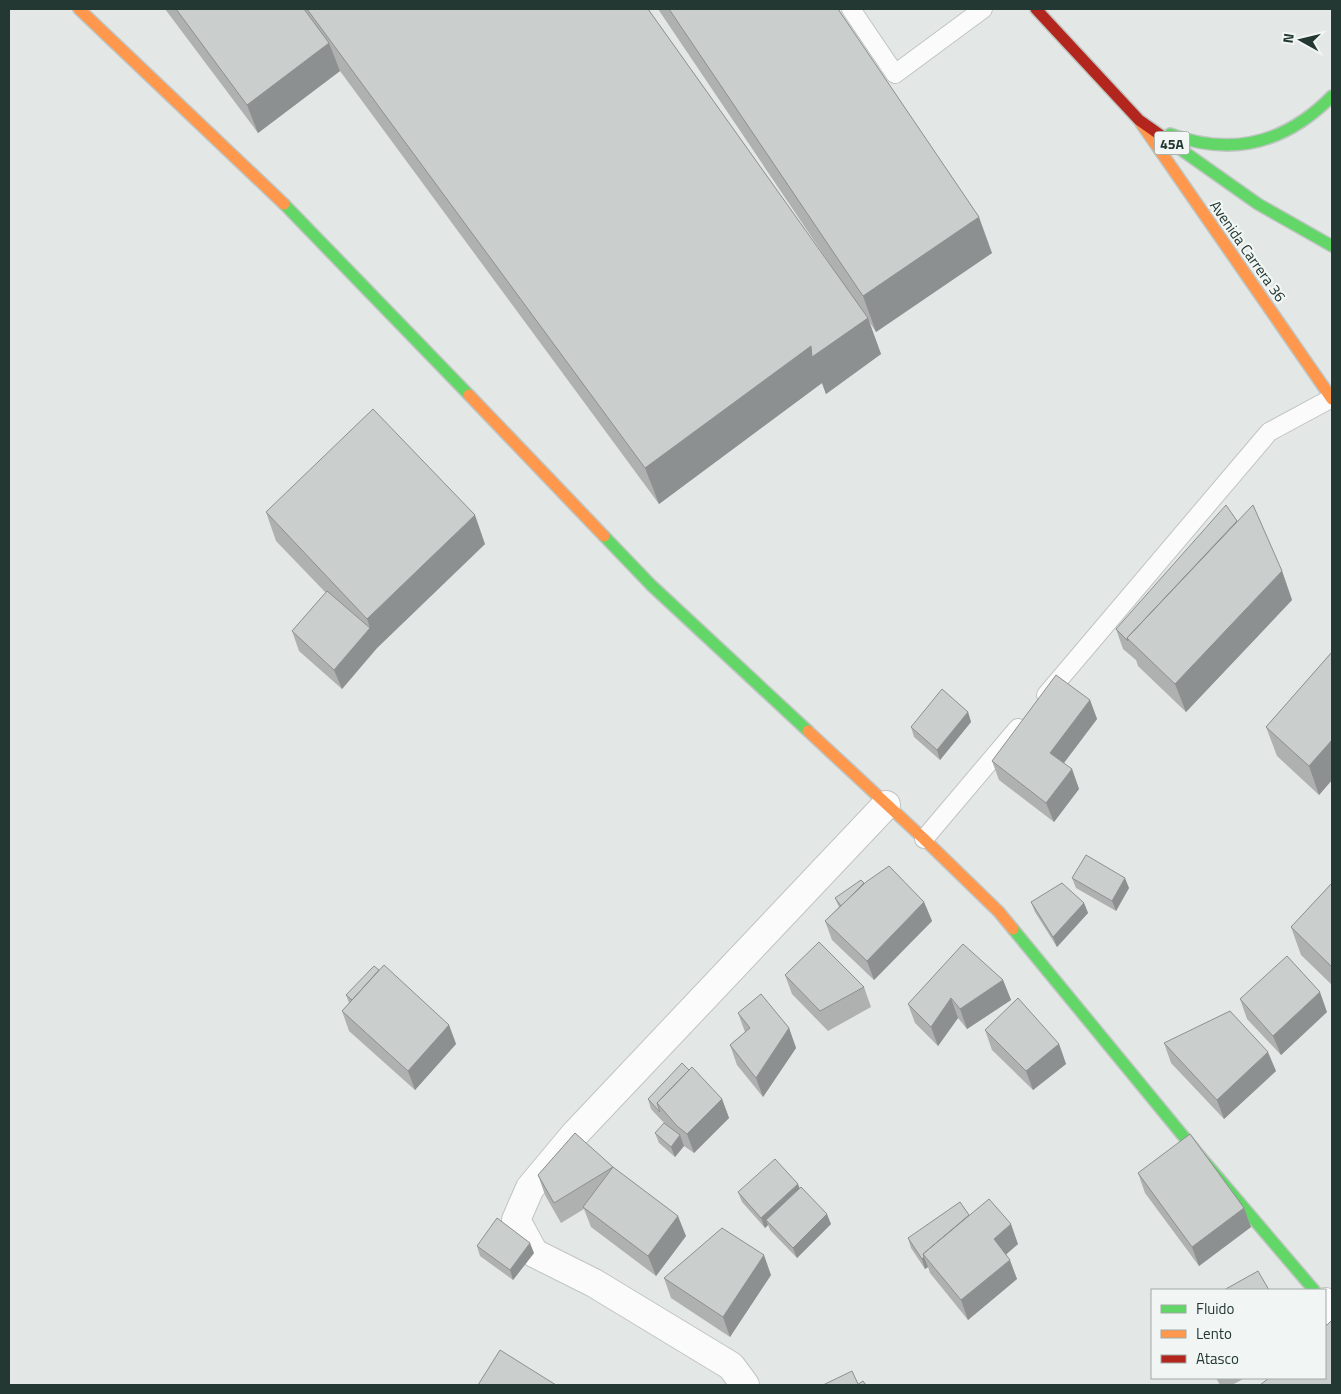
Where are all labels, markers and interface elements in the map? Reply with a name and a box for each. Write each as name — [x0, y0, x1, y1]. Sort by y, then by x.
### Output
north arrow — [1276, 15, 1326, 65]
text: N — [1277, 32, 1299, 44]
road number: 45A — [1154, 132, 1190, 154]
street label: Avenida Carrera 36 — [1204, 195, 1292, 307]
legend — [1151, 1289, 1326, 1379]
text: Fluido — [1196, 1297, 1235, 1320]
text: Lento — [1196, 1322, 1232, 1345]
text: Atasco — [1196, 1347, 1239, 1370]

